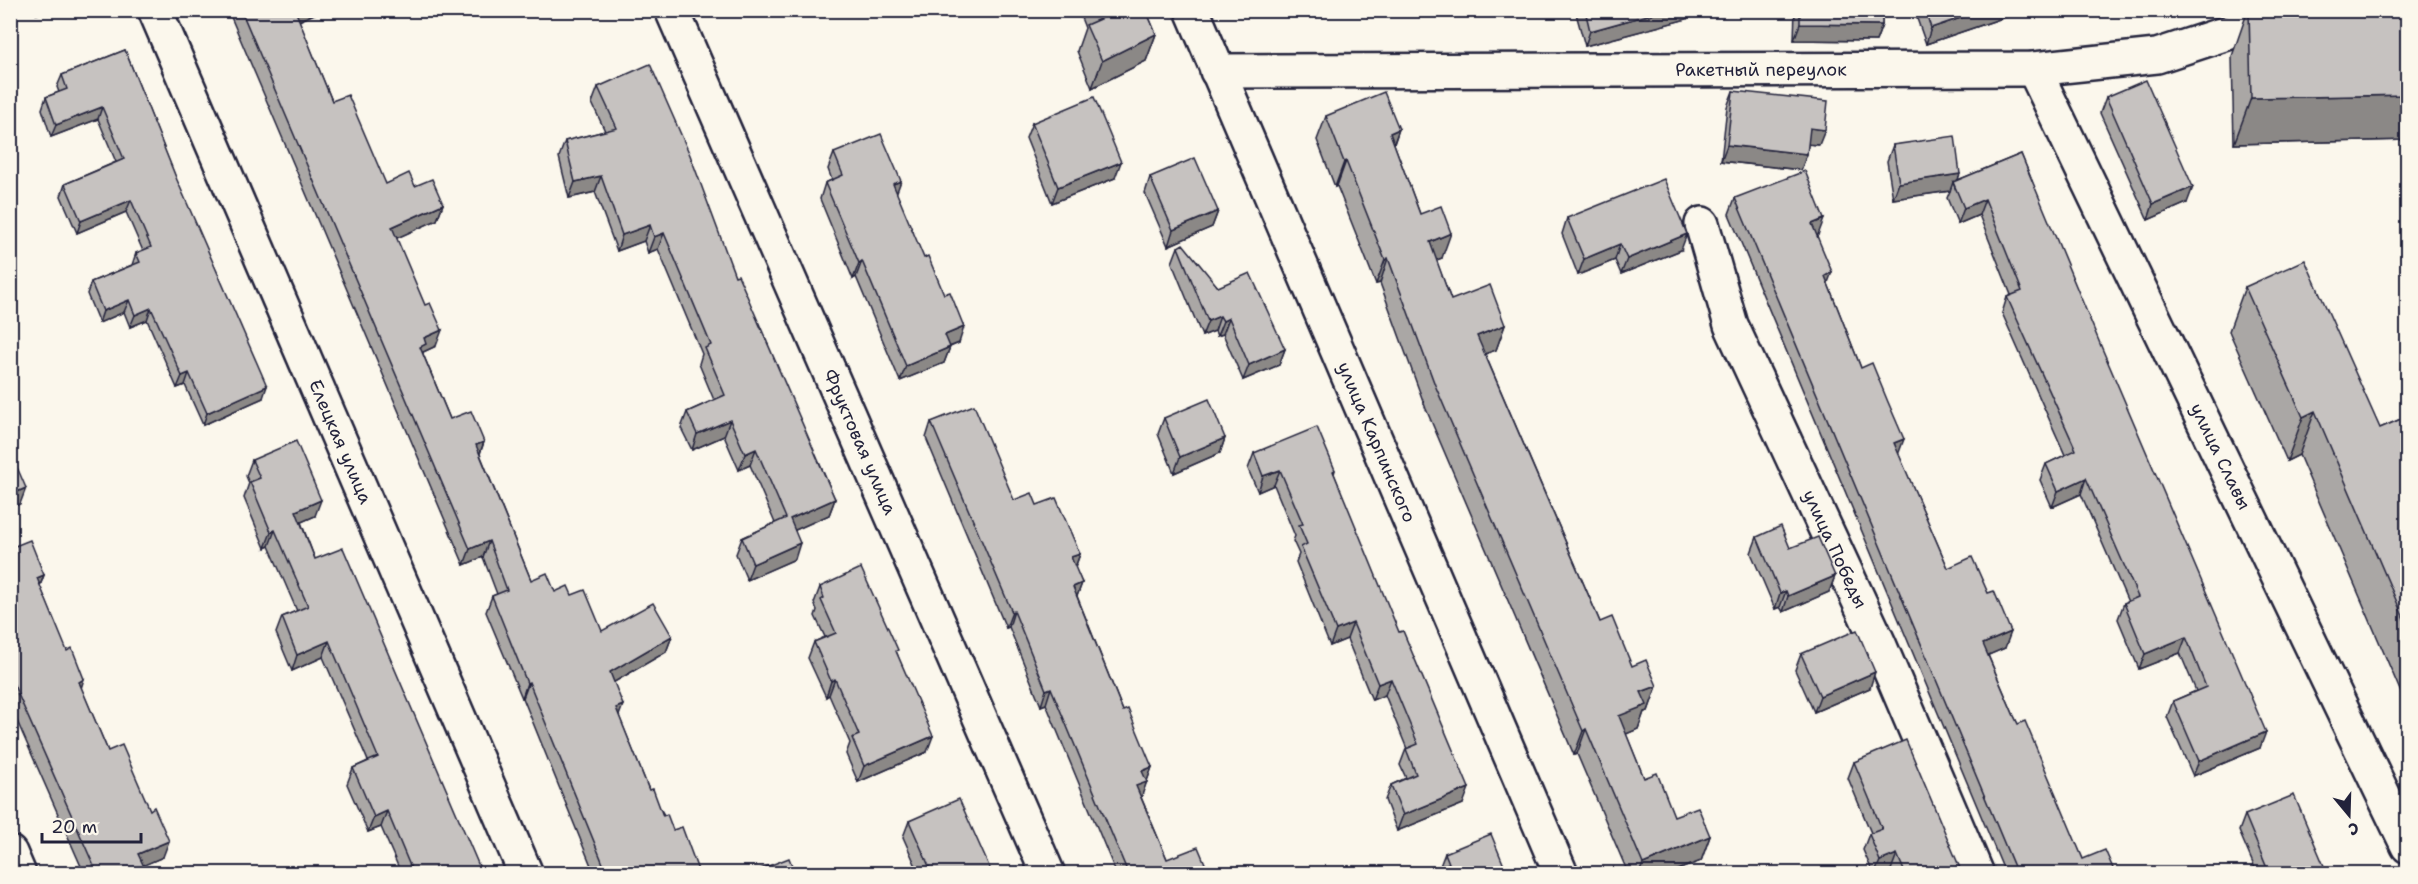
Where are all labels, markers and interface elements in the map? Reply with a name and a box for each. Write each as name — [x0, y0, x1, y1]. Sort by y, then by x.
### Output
street label: Ракетный переулок — [1675, 57, 1847, 82]
street label: улица Карпинского — [1332, 358, 1421, 526]
street label: Фруктовая улица — [818, 365, 902, 518]
street label: Елецкая улица — [303, 376, 378, 508]
street label: улица Славы — [2185, 399, 2256, 514]
street label: улица Победы — [1797, 486, 1873, 612]
north arrow — [2319, 785, 2379, 845]
scale bar — [42, 806, 141, 844]
text: 20 m — [51, 815, 97, 839]
text: С — [2345, 817, 2362, 840]

